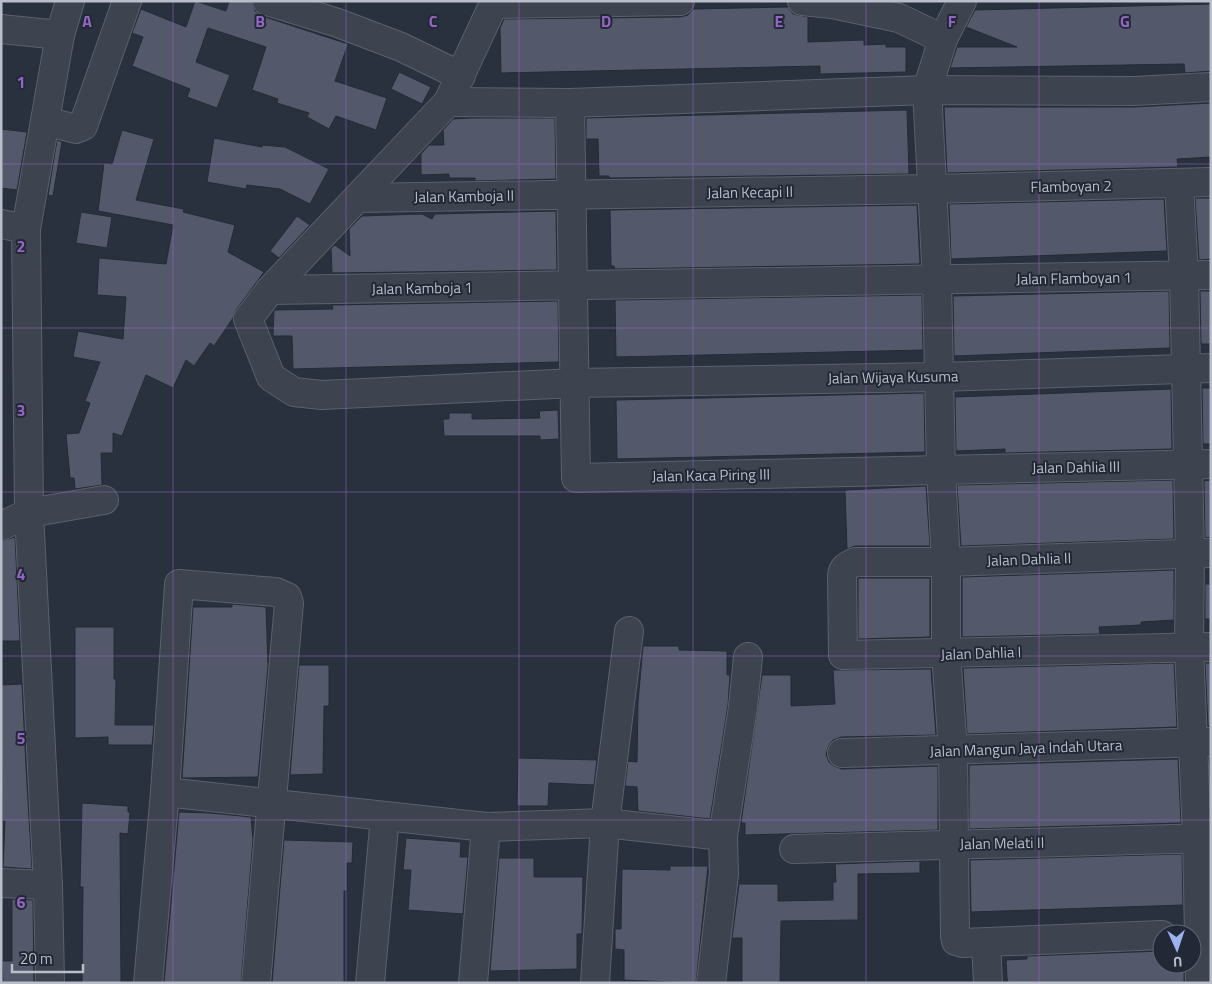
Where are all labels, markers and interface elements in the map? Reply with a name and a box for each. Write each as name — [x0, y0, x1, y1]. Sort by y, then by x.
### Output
text: A — [82, 9, 92, 33]
text: B — [255, 9, 265, 33]
text: C — [429, 9, 438, 33]
text: D — [601, 9, 611, 33]
text: E — [775, 9, 784, 33]
text: F — [948, 9, 957, 33]
text: G — [1120, 9, 1130, 33]
text: 1 — [17, 70, 25, 94]
street label: Flamboyan 2 — [1030, 174, 1112, 198]
street label: Jalan Kecapi II — [707, 180, 793, 204]
street label: Jalan Kamboja II — [414, 184, 514, 208]
text: 2 — [17, 234, 25, 258]
street label: Jalan Flamboyan 1 — [1016, 265, 1132, 291]
street label: Jalan Kamboja 1 — [371, 276, 473, 300]
street label: Jalan Wijaya Kusuma — [827, 364, 959, 390]
text: 3 — [17, 398, 25, 422]
street label: Jalan Dahlia III — [1032, 455, 1120, 479]
street label: Jalan Kaca Piring III — [652, 462, 770, 488]
street label: Jalan Dahlia II — [986, 546, 1072, 572]
text: 4 — [17, 562, 26, 586]
street label: Jalan Dahlia I — [940, 640, 1022, 666]
text: 5 — [17, 726, 26, 750]
street label: Jalan Mangun Jaya Indah Utara — [929, 733, 1123, 763]
street label: Jalan Melati II — [960, 831, 1044, 855]
text: 6 — [17, 890, 26, 914]
north arrow — [1152, 924, 1202, 974]
scale bar — [12, 942, 84, 974]
text: 20 m — [20, 947, 53, 970]
text: U — [1173, 952, 1183, 973]

